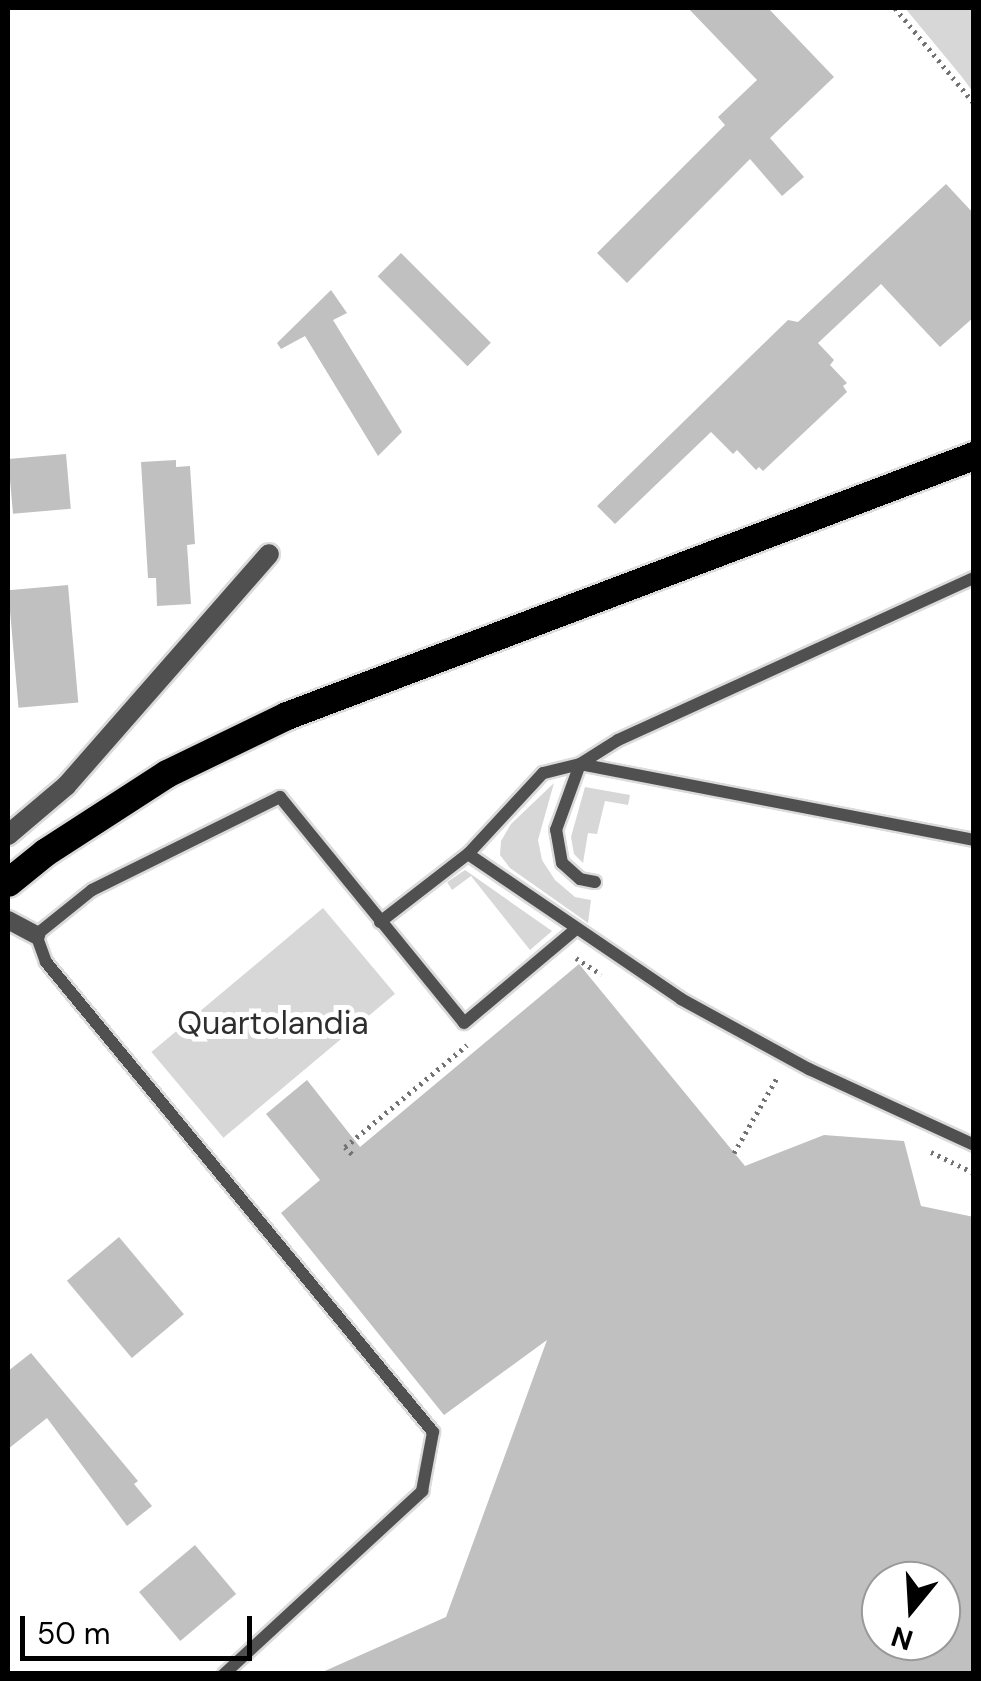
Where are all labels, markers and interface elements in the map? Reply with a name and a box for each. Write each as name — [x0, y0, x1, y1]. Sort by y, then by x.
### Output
park label: Quartolandia — [177, 1004, 369, 1042]
north arrow — [861, 1561, 961, 1661]
scale bar — [25, 1596, 258, 1658]
text: 50 m — [37, 1614, 111, 1653]
text: N — [887, 1617, 918, 1659]

